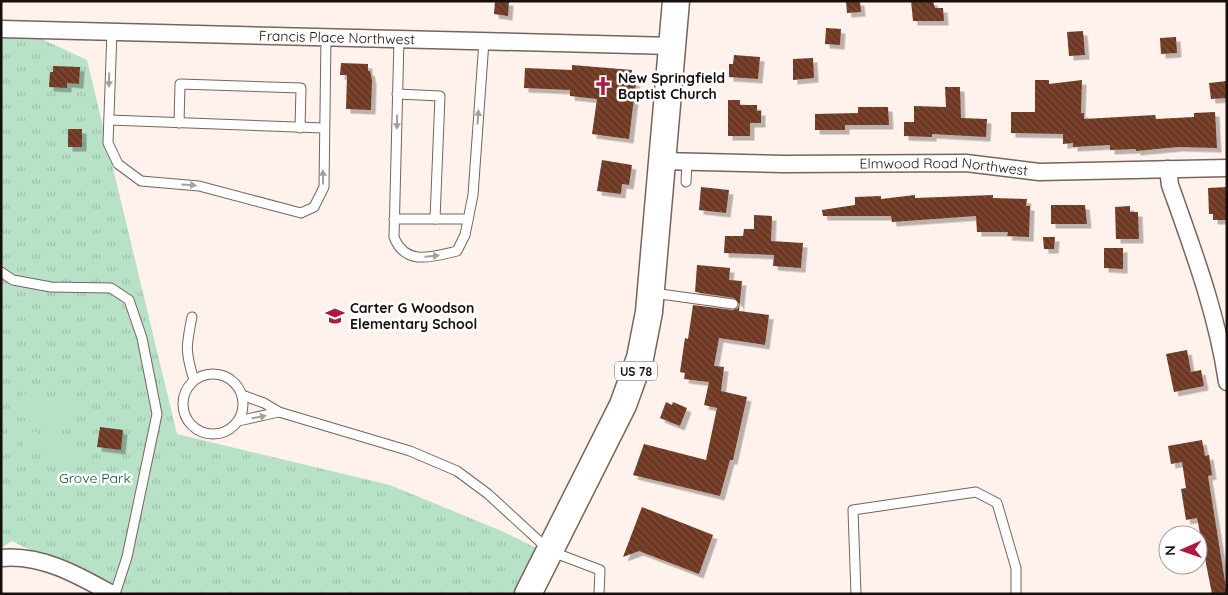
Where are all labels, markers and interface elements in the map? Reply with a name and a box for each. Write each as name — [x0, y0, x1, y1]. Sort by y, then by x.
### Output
street label: Francis Place Northwest — [259, 27, 415, 48]
place label: New Springfield Baptist Church — [618, 69, 725, 103]
one-way arrow — [105, 72, 113, 88]
church icon: New Springfield Baptist Church — [592, 75, 614, 97]
one-way arrow — [475, 109, 483, 125]
one-way arrow — [393, 115, 401, 131]
street label: Elmwood Road Northwest — [859, 154, 1029, 180]
one-way arrow — [319, 168, 327, 184]
one-way arrow — [181, 181, 197, 189]
one-way arrow — [424, 252, 440, 260]
place label: Carter G Woodson Elementary School — [350, 299, 477, 333]
school or university icon: Carter G Woodson Elementary School — [324, 305, 346, 327]
road number: US 78 — [615, 362, 657, 381]
one-way arrow — [251, 413, 266, 421]
park label: Grove Park — [59, 469, 131, 487]
north arrow — [1158, 525, 1208, 575]
text: N — [1161, 545, 1179, 556]

